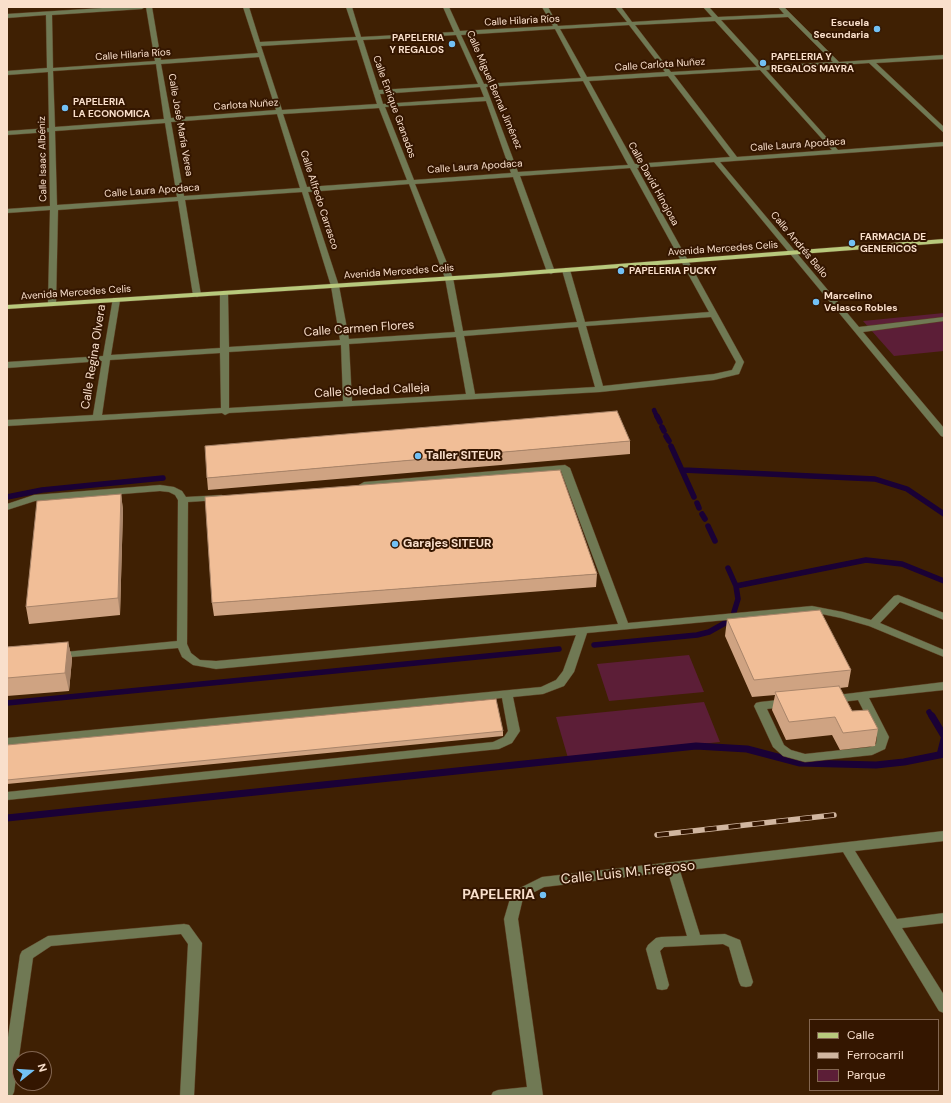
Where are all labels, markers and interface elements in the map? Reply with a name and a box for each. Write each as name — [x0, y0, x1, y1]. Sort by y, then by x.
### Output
street label: Calle Hilaria Ríos — [484, 13, 560, 29]
place label: Escuela Secundaria — [813, 17, 869, 40]
marker: Escuela Secundaria — [872, 24, 882, 34]
street label: Calle Miguel Bernal Jiménez — [464, 29, 524, 151]
place label: PAPELERIA Y REGALOS — [389, 32, 444, 56]
marker: PAPELERIA Y REGALOS — [447, 39, 457, 49]
street label: Calle Hilaria Ríos — [95, 46, 171, 64]
place label: PAPELERIA Y REGALOS MAYRA — [771, 51, 854, 74]
street label: Calle Enrique Granados — [370, 54, 418, 160]
street label: Calle Carlota Nuñez — [615, 56, 705, 74]
marker: PAPELERIA Y REGALOS MAYRA — [758, 58, 768, 68]
street label: Calle José María Verea — [165, 73, 195, 177]
place label: PAPELERIA LA ECONOMICA — [73, 96, 150, 120]
street label: Carlota Nuñez — [213, 97, 279, 113]
marker: PAPELERIA LA ECONOMICA — [60, 103, 70, 113]
street label: Calle Isaac Albéniz — [36, 116, 50, 202]
street label: Calle Laura Apodaca — [750, 136, 846, 154]
street label: Calle David Hinojosa — [625, 140, 681, 228]
street label: Calle Alfredo Carrasco — [297, 149, 341, 251]
street label: Calle Laura Apodaca — [427, 158, 523, 176]
street label: Calle Laura Apodaca — [104, 182, 200, 200]
street label: Calle Andrés Bello — [768, 209, 830, 281]
place label: FARMACIA DE GENERICOS — [860, 231, 926, 254]
marker: FARMACIA DE GENERICOS — [847, 238, 857, 248]
street label: Avenida Mercedes Celis — [667, 239, 779, 259]
street label: Avenida Mercedes Celis — [343, 262, 455, 282]
place label: PAPELERIA PUCKY — [629, 265, 717, 277]
marker: PAPELERIA PUCKY — [616, 266, 626, 276]
street label: Avenida Mercedes Celis — [20, 283, 132, 303]
place label: Marcelino Velasco Robles — [824, 290, 898, 314]
marker: Marcelino Velasco Robles — [811, 297, 821, 307]
street label: Calle Regina Olvera — [79, 304, 109, 410]
street label: Calle Carmen Flores — [303, 318, 415, 340]
street label: Calle Soledad Calleja — [314, 381, 430, 401]
place label: Taller SITEUR — [426, 449, 501, 463]
marker: Taller SITEUR — [413, 451, 423, 461]
place label: Garajes SITEUR — [403, 537, 491, 551]
marker: Garajes SITEUR — [390, 539, 400, 549]
street label: Calle Luis M. Fregoso — [560, 858, 696, 888]
place label: PAPELERIA — [462, 887, 535, 903]
marker: PAPELERIA — [538, 890, 548, 900]
legend — [809, 1019, 939, 1091]
text: Calle — [847, 1027, 874, 1043]
text: Ferrocarril — [847, 1047, 904, 1063]
north arrow — [12, 1051, 52, 1091]
text: N — [35, 1062, 50, 1074]
text: Parque — [847, 1067, 886, 1083]

